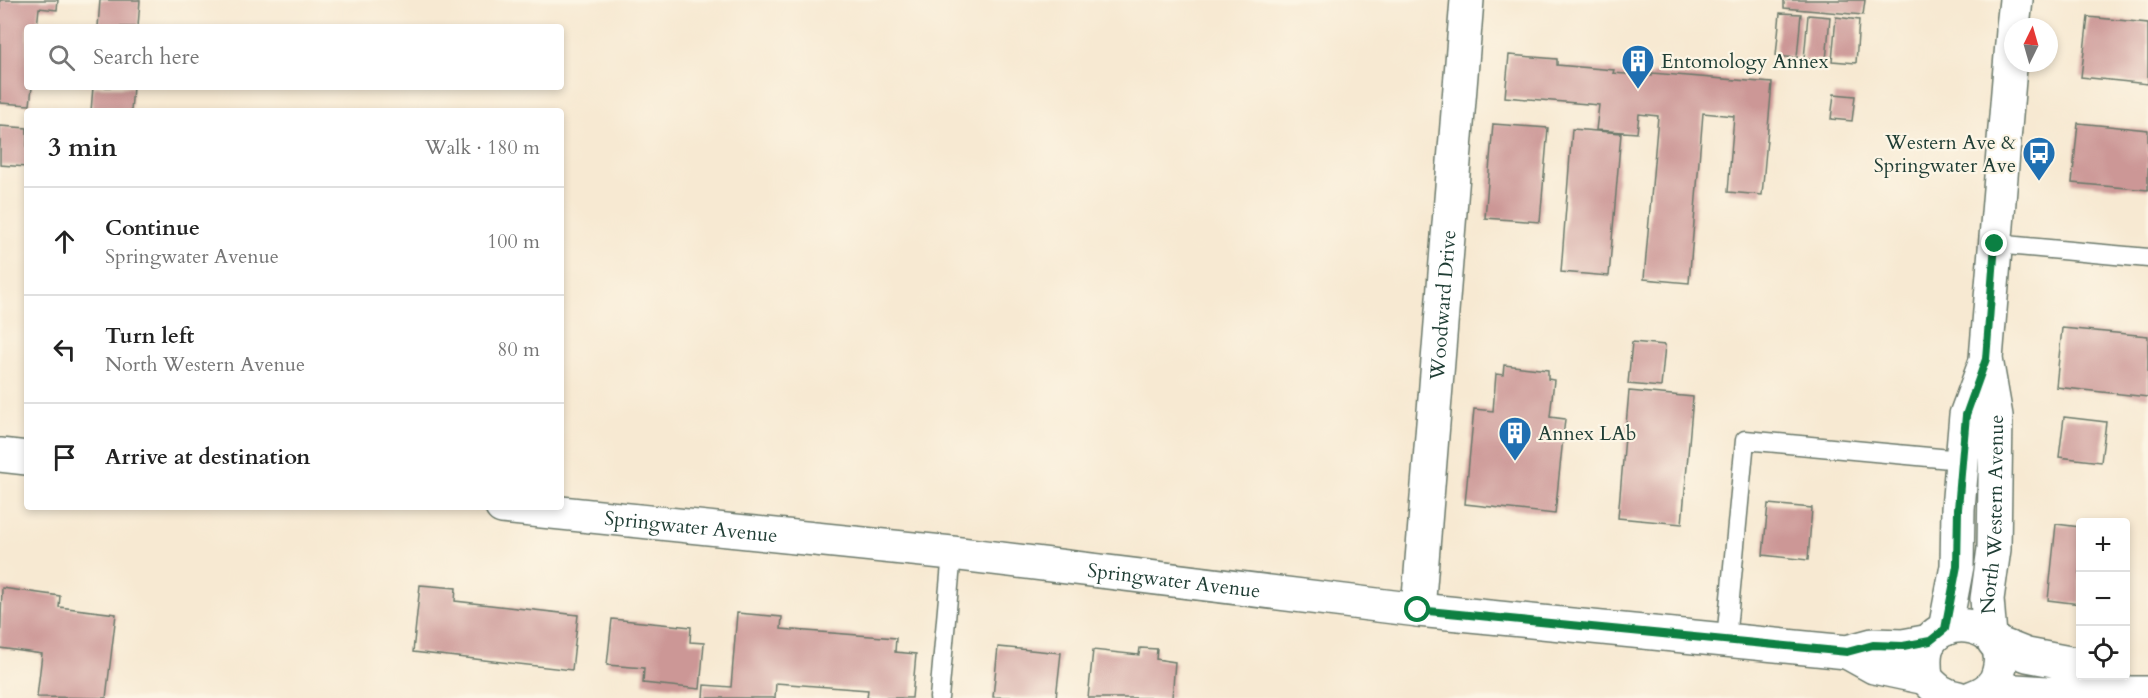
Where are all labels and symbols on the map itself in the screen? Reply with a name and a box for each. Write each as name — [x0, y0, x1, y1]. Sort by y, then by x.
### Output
north arrow — [2004, 18, 2058, 72]
building icon: Entomology Annex — [1620, 43, 1656, 90]
place label: Entomology Annex — [1661, 48, 1829, 75]
place label: Western Ave & Springwater Ave — [1874, 129, 2016, 179]
bus stop icon: Western Ave & Springwater Ave — [2021, 135, 2057, 182]
street label: Woodward Drive — [1423, 229, 1462, 382]
route end — [1981, 230, 2007, 256]
street label: North Western Avenue — [1973, 414, 2010, 615]
building icon: Annex LAb — [1497, 415, 1533, 462]
place label: Annex LAb — [1538, 420, 1636, 447]
street label: Springwater Avenue — [603, 504, 779, 549]
street label: Springwater Avenue — [1086, 556, 1262, 604]
route start — [1404, 596, 1430, 622]

